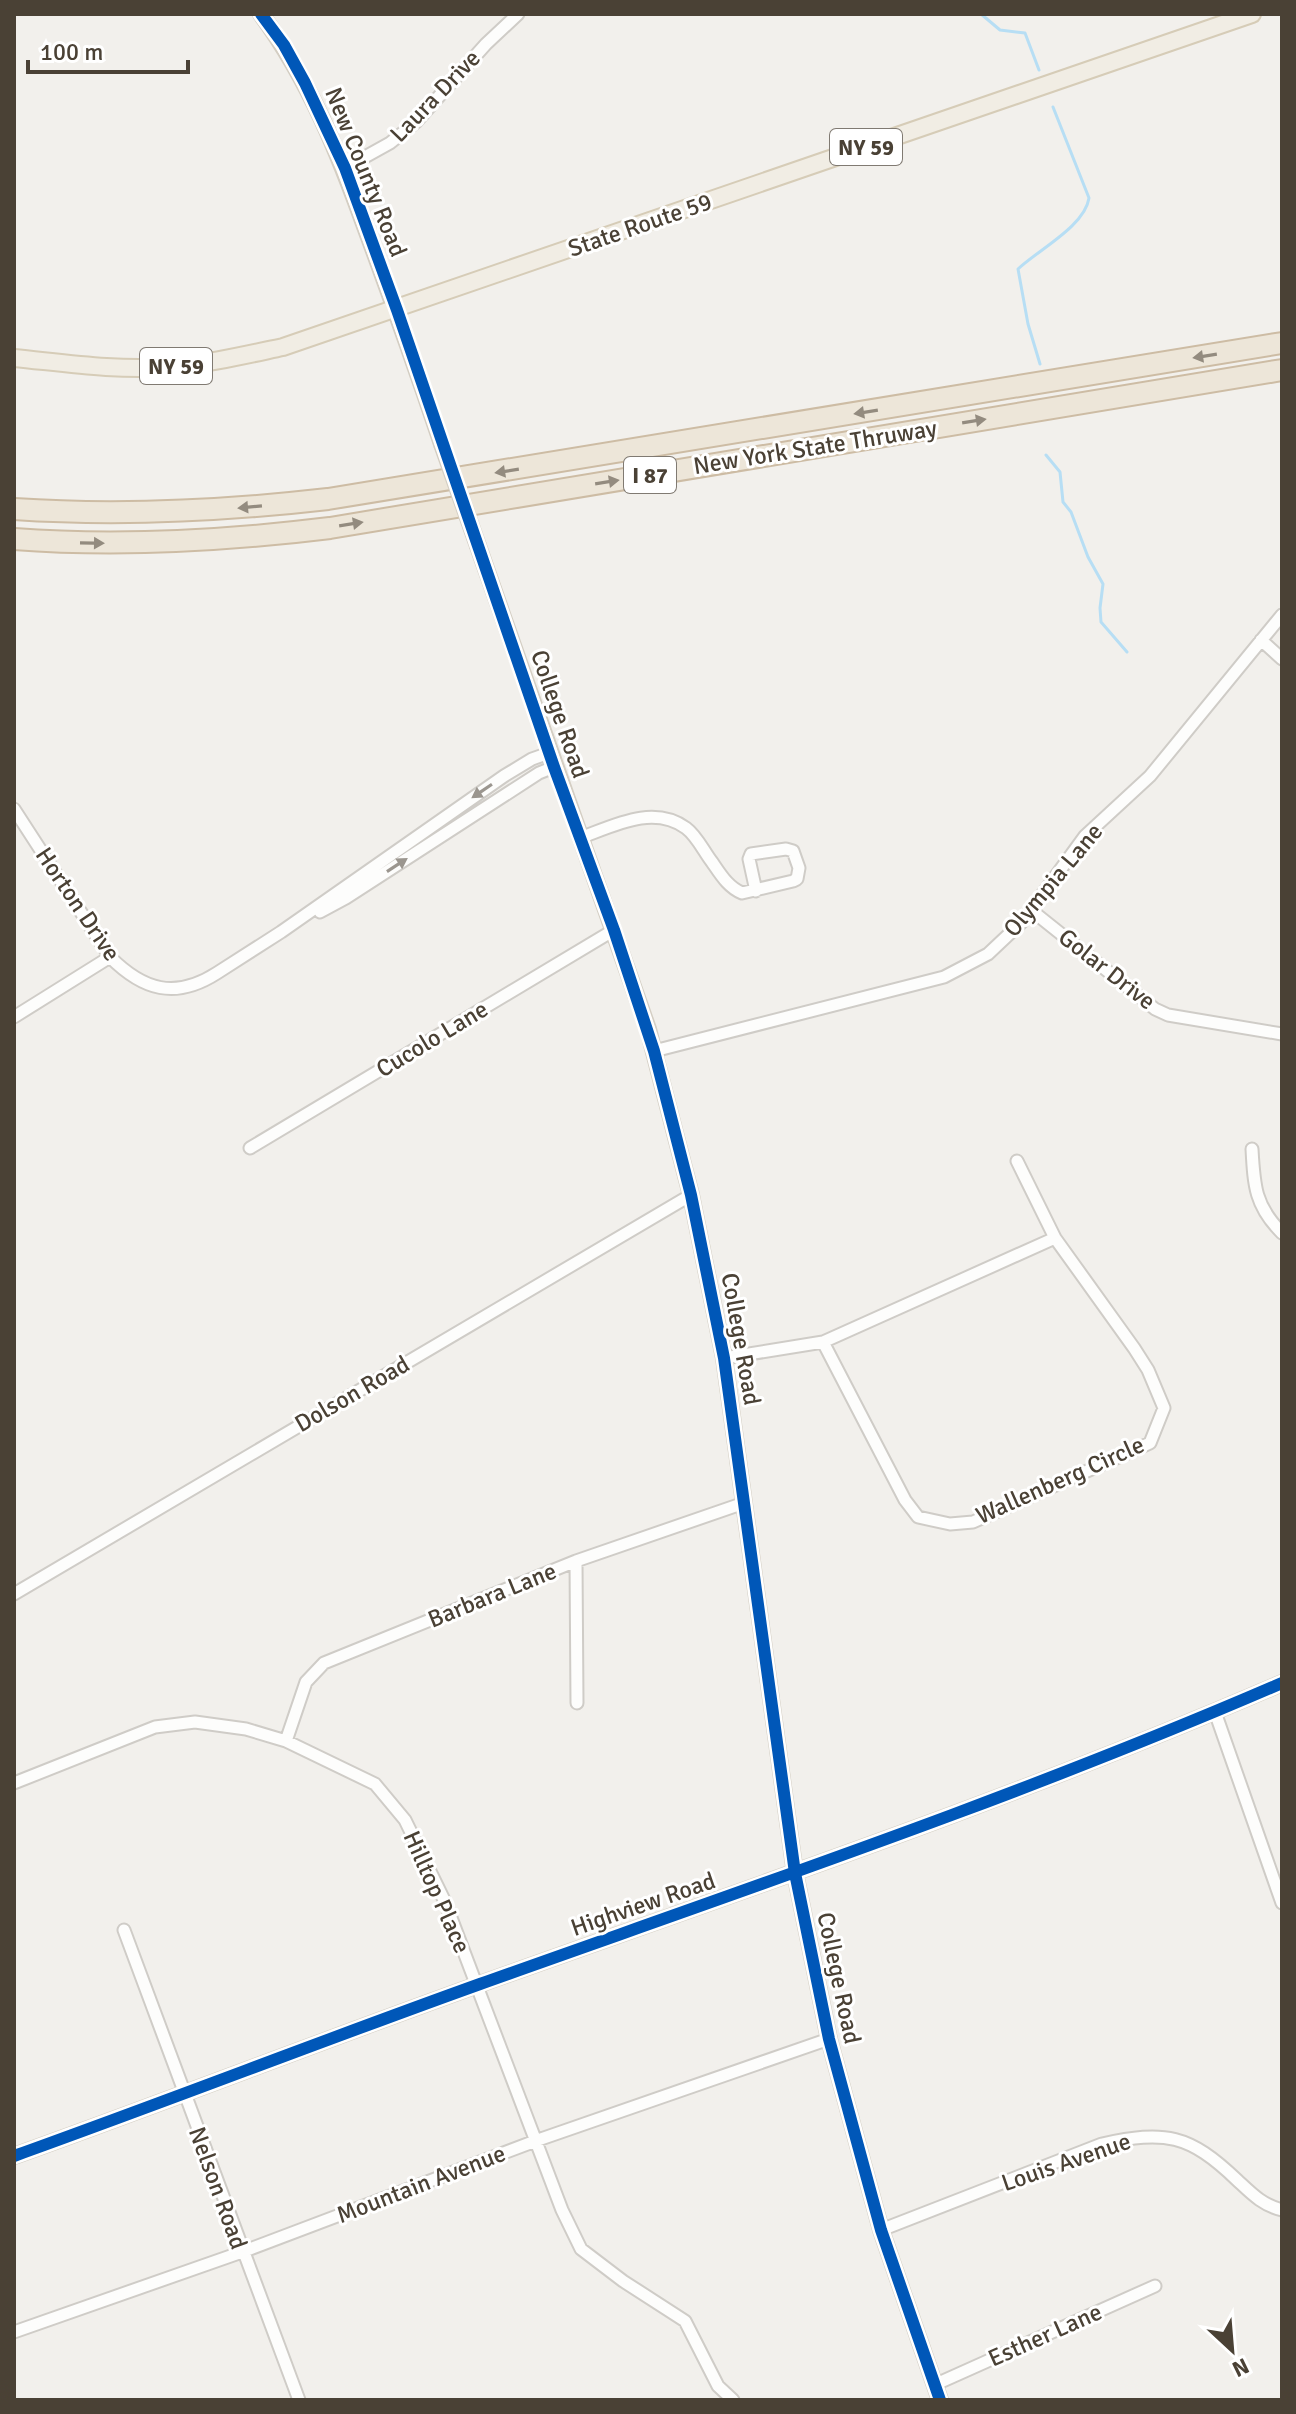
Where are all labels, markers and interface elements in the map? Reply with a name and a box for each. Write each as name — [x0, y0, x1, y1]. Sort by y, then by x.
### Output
scale bar — [28, 24, 188, 74]
text: 100 m — [40, 37, 103, 67]
street label: Laura Drive — [383, 43, 487, 149]
street label: New County Road — [318, 83, 414, 261]
road number: NY 59 — [830, 129, 902, 165]
street label: State Route 59 — [564, 186, 716, 264]
road number: NY 59 — [140, 348, 212, 384]
one-way arrow — [1192, 350, 1217, 363]
one-way arrow — [853, 406, 878, 419]
street label: New York State Thruway — [691, 413, 939, 481]
one-way arrow — [962, 414, 987, 427]
road number: I 87 — [624, 457, 676, 493]
one-way arrow — [494, 465, 519, 477]
one-way arrow — [595, 475, 620, 488]
one-way arrow — [237, 501, 262, 514]
one-way arrow — [339, 518, 364, 530]
one-way arrow — [80, 537, 105, 549]
street label: College Road — [524, 646, 596, 782]
one-way arrow — [471, 783, 492, 798]
street label: Olympia Lane — [997, 817, 1109, 943]
street label: Horton Drive — [29, 841, 127, 967]
one-way arrow — [386, 858, 407, 873]
street label: Golar Drive — [1052, 922, 1162, 1016]
street label: Cucolo Lane — [371, 994, 493, 1084]
street label: College Road — [715, 1271, 767, 1407]
street label: Dolson Road — [289, 1349, 415, 1439]
street label: Wallenberg Circle — [971, 1429, 1149, 1531]
street label: Barbara Lane — [423, 1556, 561, 1634]
street label: Hilltop Place — [397, 1826, 477, 1958]
street label: Highview Road — [567, 1865, 719, 1943]
street label: College Road — [810, 1909, 868, 2047]
street label: Nelson Road — [182, 2123, 254, 2253]
street label: Louis Avenue — [997, 2126, 1135, 2198]
street label: Mountain Avenue — [332, 2138, 510, 2230]
street label: Esther Lane — [984, 2297, 1106, 2373]
north arrow — [1192, 2310, 1272, 2390]
text: N — [1228, 2352, 1253, 2383]

